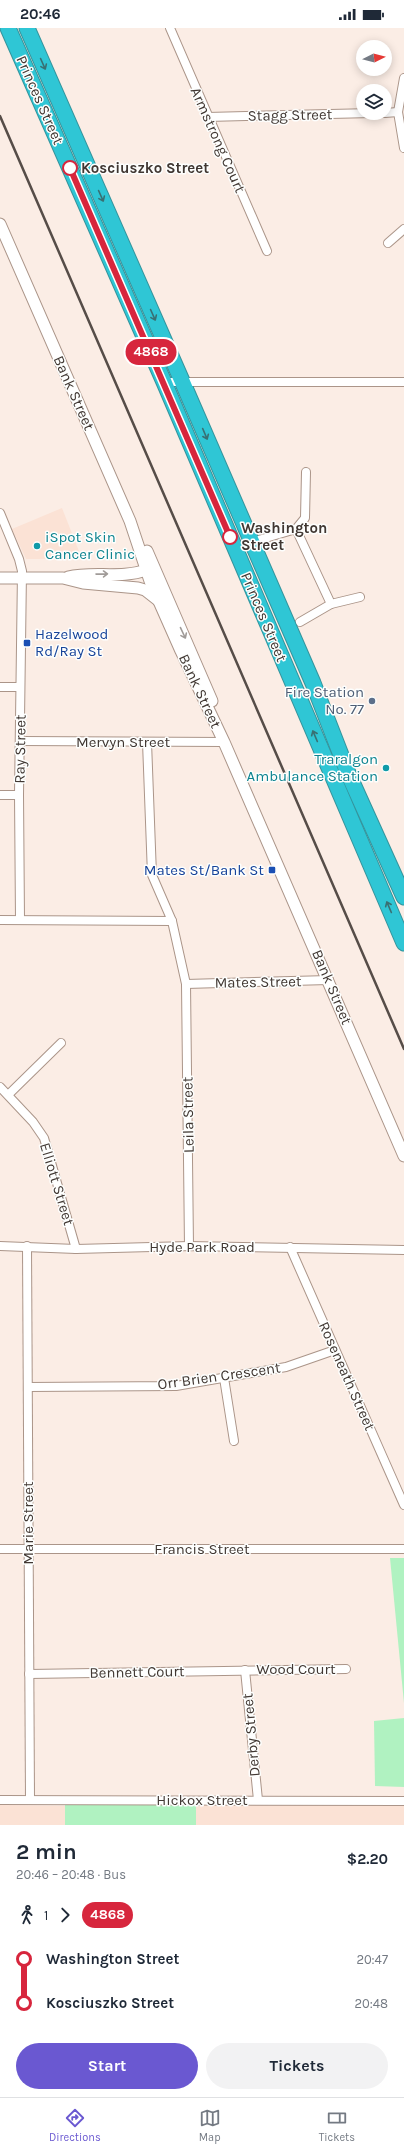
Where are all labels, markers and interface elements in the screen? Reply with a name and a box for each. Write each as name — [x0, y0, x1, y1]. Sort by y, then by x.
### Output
text: 20:46 — [20, 5, 61, 23]
north arrow — [356, 40, 392, 76]
map controls — [356, 40, 392, 120]
street label: Princes Street — [12, 53, 68, 148]
one-way arrow — [40, 57, 47, 69]
street label: Armstrong Court — [187, 84, 250, 196]
button: layers — [356, 84, 392, 120]
street label: Stagg Street — [248, 105, 333, 125]
place label: Kosciuszko Street — [81, 159, 209, 177]
marker: Kosciuszko Street — [62, 160, 78, 176]
one-way arrow — [98, 189, 105, 201]
one-way arrow — [150, 308, 157, 320]
line badge: 4868 — [123, 339, 179, 365]
text: 4868 — [134, 343, 168, 360]
street label: Bank Street — [50, 353, 99, 433]
one-way arrow — [202, 427, 209, 439]
place label: Washington Street — [241, 519, 327, 554]
place label: iSpot Skin Cancer Clinic — [45, 528, 135, 563]
marker: Washington Street — [222, 529, 238, 545]
marker: iSpot Skin Cancer Clinic — [32, 541, 42, 551]
one-way arrow — [95, 570, 108, 578]
street label: Princes Street — [237, 570, 291, 665]
place label: Hazelwood Rd/Ray St — [35, 625, 108, 660]
one-way arrow — [180, 627, 187, 639]
marker: Hazelwood Rd/Ray St — [22, 638, 32, 648]
street label: Bank Street — [175, 651, 225, 731]
place label: Fire Station No. 77 — [285, 683, 364, 718]
marker: Fire Station No. 77 — [367, 696, 377, 706]
street label: Ray Street — [10, 714, 30, 784]
one-way arrow — [311, 731, 318, 743]
street label: Mervyn Street — [76, 733, 170, 751]
place label: Traralgon Ambulance Station — [247, 750, 378, 785]
marker: Traralgon Ambulance Station — [381, 763, 391, 773]
place label: Mates St/Bank St — [144, 861, 264, 879]
marker: Mates St/Bank St — [267, 865, 277, 875]
one-way arrow — [384, 901, 392, 913]
street label: Bank Street — [308, 947, 356, 1028]
street label: Mates Street — [214, 972, 302, 992]
street label: Leila Street — [178, 1076, 198, 1153]
street label: Elliott Street — [36, 1140, 78, 1228]
street label: Hyde Park Road — [149, 1238, 255, 1256]
street label: Roseneath Street — [315, 1319, 379, 1434]
street label: Orr Brien Crescent — [156, 1358, 282, 1394]
street label: Marie Street — [19, 1481, 37, 1565]
street label: Francis Street — [154, 1540, 250, 1558]
street label: Wood Court — [256, 1660, 336, 1678]
street label: Bennett Court — [89, 1662, 185, 1682]
street label: Derby Street — [238, 1692, 264, 1777]
street label: Hickox Street — [156, 1791, 248, 1809]
text: 2 min — [16, 1839, 77, 1865]
text: $2.20 — [347, 1850, 388, 1868]
text: 20:46 – 20:48 · Bus — [16, 1867, 126, 1882]
icon: walk — [16, 1904, 38, 1926]
icon: forward — [54, 1904, 76, 1926]
text: 4868 — [90, 1906, 125, 1923]
text: 1 — [44, 1908, 48, 1923]
text: Washington Street — [46, 1950, 179, 1968]
text: 20:47 — [356, 1952, 388, 1967]
text: Kosciuszko Street — [46, 1994, 174, 2012]
text: 20:48 — [355, 1996, 388, 2011]
button: Start — [16, 2043, 198, 2089]
button: Tickets — [206, 2043, 388, 2089]
tab: Directions — [49, 2107, 101, 2144]
tab: Map — [199, 2107, 221, 2144]
tab: Tickets — [319, 2107, 355, 2144]

